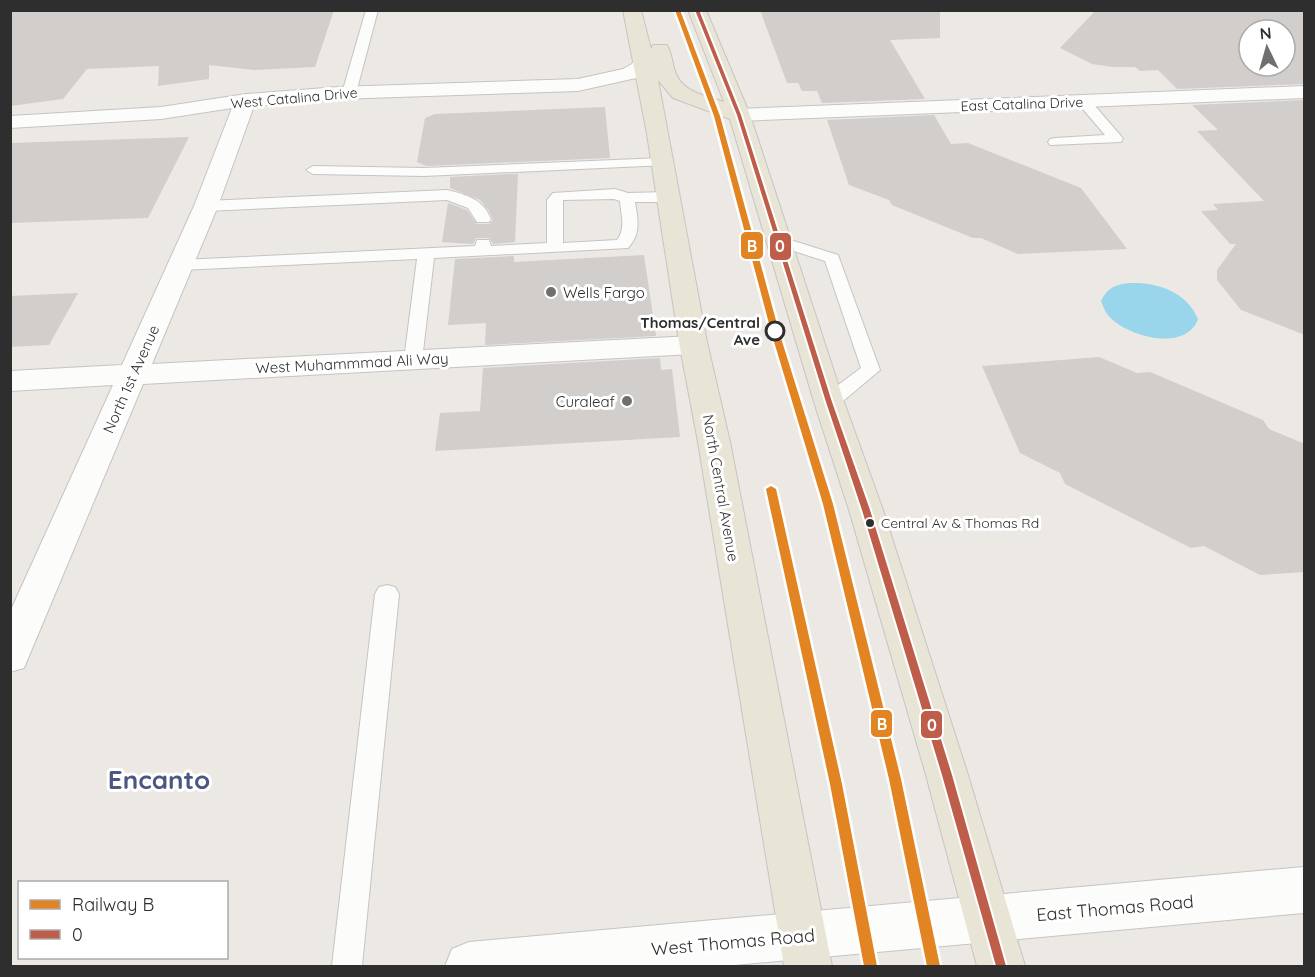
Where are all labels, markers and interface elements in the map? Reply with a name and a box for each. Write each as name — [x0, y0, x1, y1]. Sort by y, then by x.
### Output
north arrow — [1237, 18, 1297, 78]
text: N — [1259, 23, 1272, 44]
street label: West Catalina Drive — [230, 83, 358, 113]
street label: East Catalina Drive — [960, 93, 1084, 115]
line badge: B — [740, 231, 764, 260]
line badge: 0 — [769, 232, 792, 261]
text: B — [747, 236, 757, 256]
text: 0 — [775, 236, 785, 256]
place label: Wells Fargo — [563, 283, 645, 302]
marker: Wells Fargo — [544, 285, 558, 299]
place label: Thomas/Central Ave — [640, 313, 760, 349]
marker: Thomas/Central Ave — [765, 321, 785, 341]
street label: North 1st Avenue — [99, 322, 163, 436]
street label: West Muhammmad Ali Way — [255, 348, 449, 378]
place label: Curaleaf — [556, 392, 616, 411]
marker: Curaleaf — [620, 394, 634, 408]
street label: North Central Avenue — [699, 413, 743, 563]
place label: Central Av & Thomas Rd — [881, 514, 1039, 532]
marker: Central Av & Thomas Rd — [864, 517, 876, 529]
line badge: B — [870, 709, 893, 738]
line badge: 0 — [920, 710, 943, 739]
text: B — [877, 714, 887, 734]
text: 0 — [927, 715, 937, 735]
district label: Encanto — [108, 763, 210, 796]
legend — [18, 881, 228, 959]
street label: East Thomas Road — [1035, 890, 1195, 926]
text: Railway B — [72, 893, 154, 916]
text: 0 — [72, 923, 83, 946]
street label: West Thomas Road — [650, 923, 816, 961]

